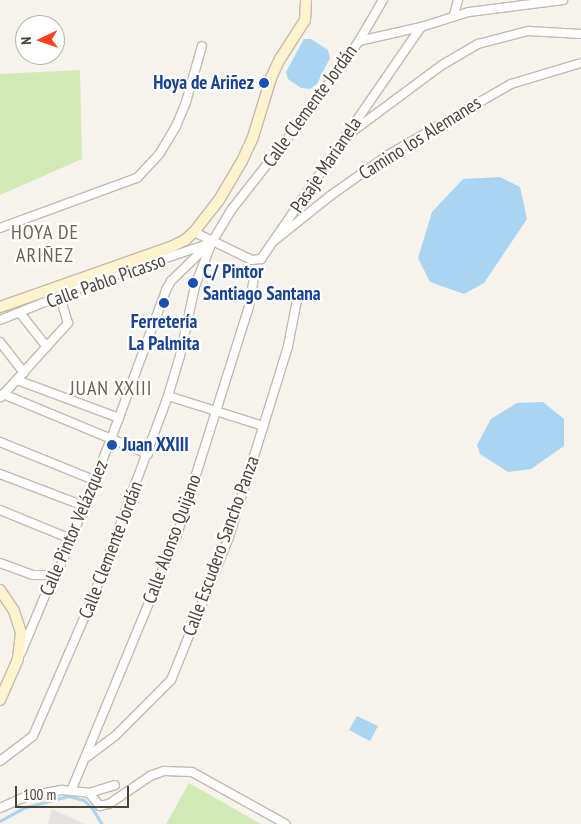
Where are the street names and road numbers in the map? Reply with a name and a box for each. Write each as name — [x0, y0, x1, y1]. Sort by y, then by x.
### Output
street label: Calle Clemente Jordán — [258, 40, 362, 172]
street label: Camino los Alemanes — [355, 91, 485, 185]
street label: Pasaje Marianela — [286, 113, 366, 217]
street label: Calle Pablo Picasso — [43, 249, 169, 313]
street label: Calle Escudero Sancho Panza — [178, 453, 264, 639]
street label: Calle Pintor Velázquez — [35, 456, 113, 600]
street label: Calle Alonso Quijano — [138, 471, 206, 607]
street label: Calle Clemente Jordán — [74, 478, 148, 622]

